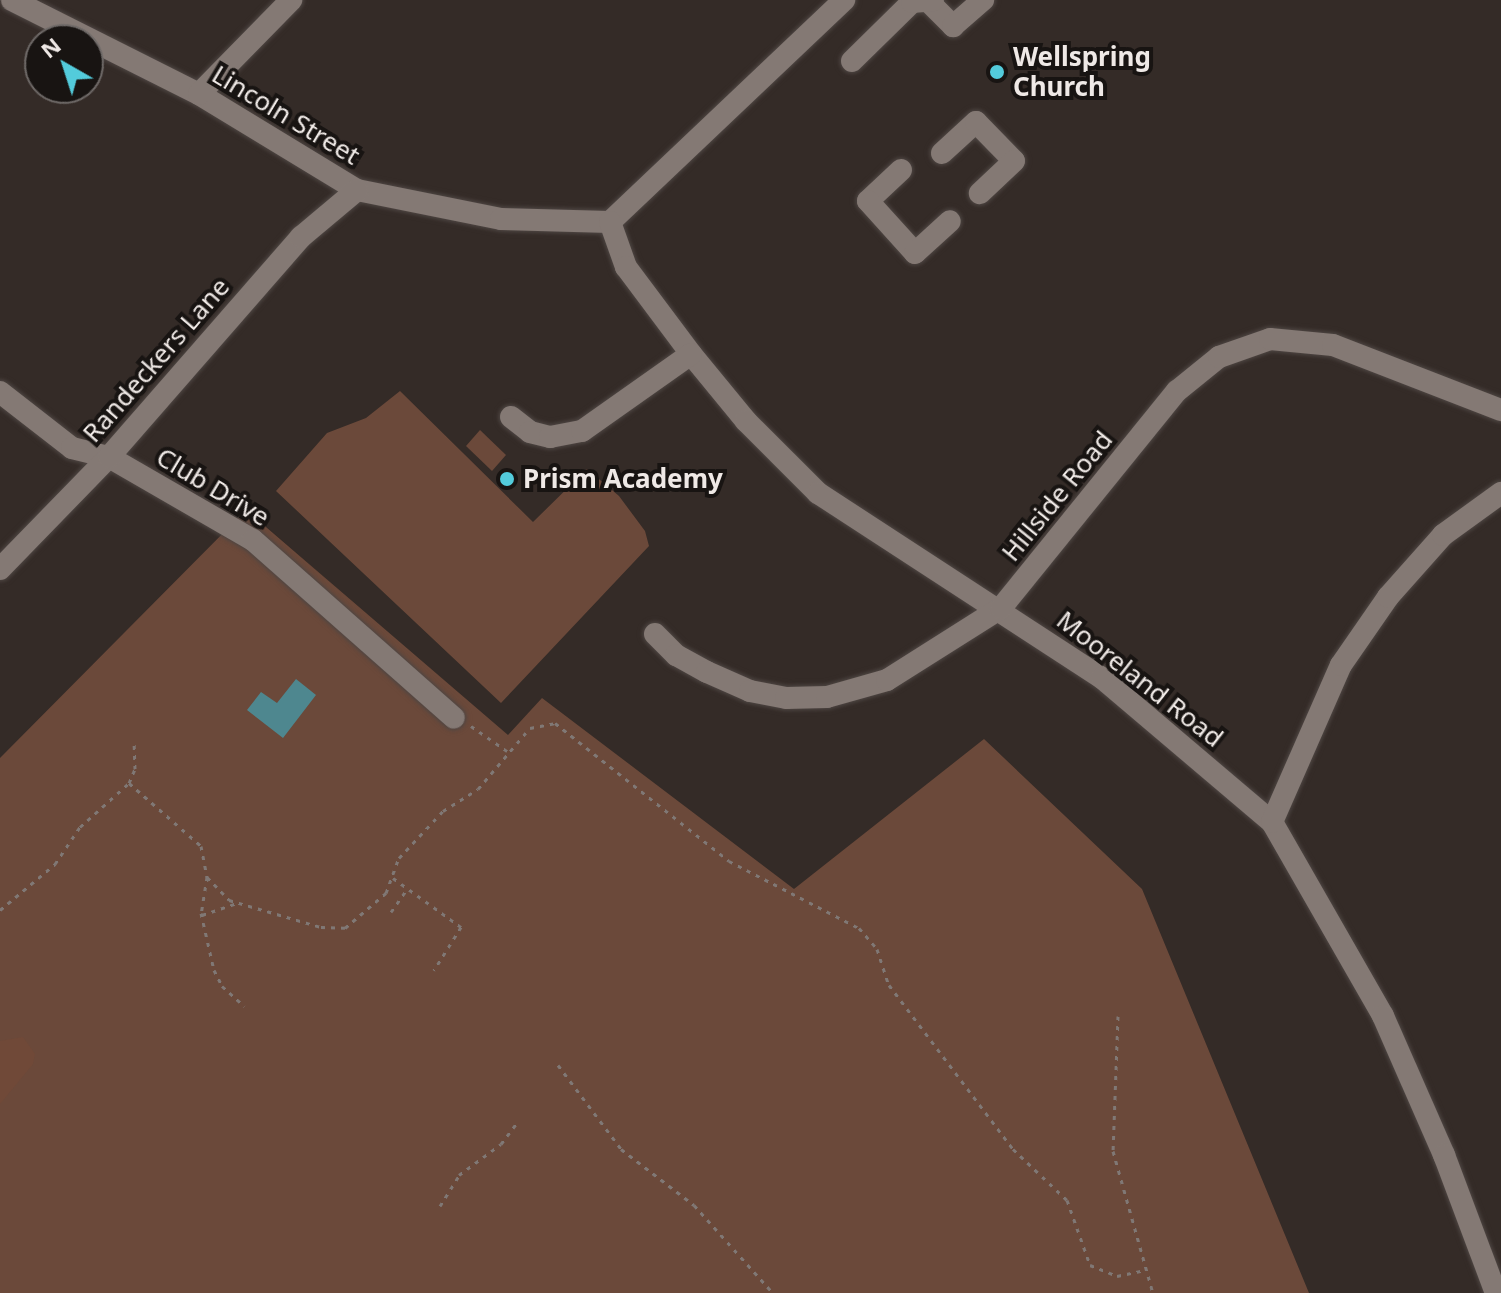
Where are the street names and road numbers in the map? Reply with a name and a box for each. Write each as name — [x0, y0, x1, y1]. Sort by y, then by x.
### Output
street label: Lincoln Street — [207, 59, 365, 171]
street label: Randeckers Lane — [76, 272, 236, 448]
street label: Hillside Road — [995, 425, 1119, 567]
street label: Club Drive — [151, 441, 275, 533]
street label: Mooreland Road — [1051, 604, 1229, 754]

